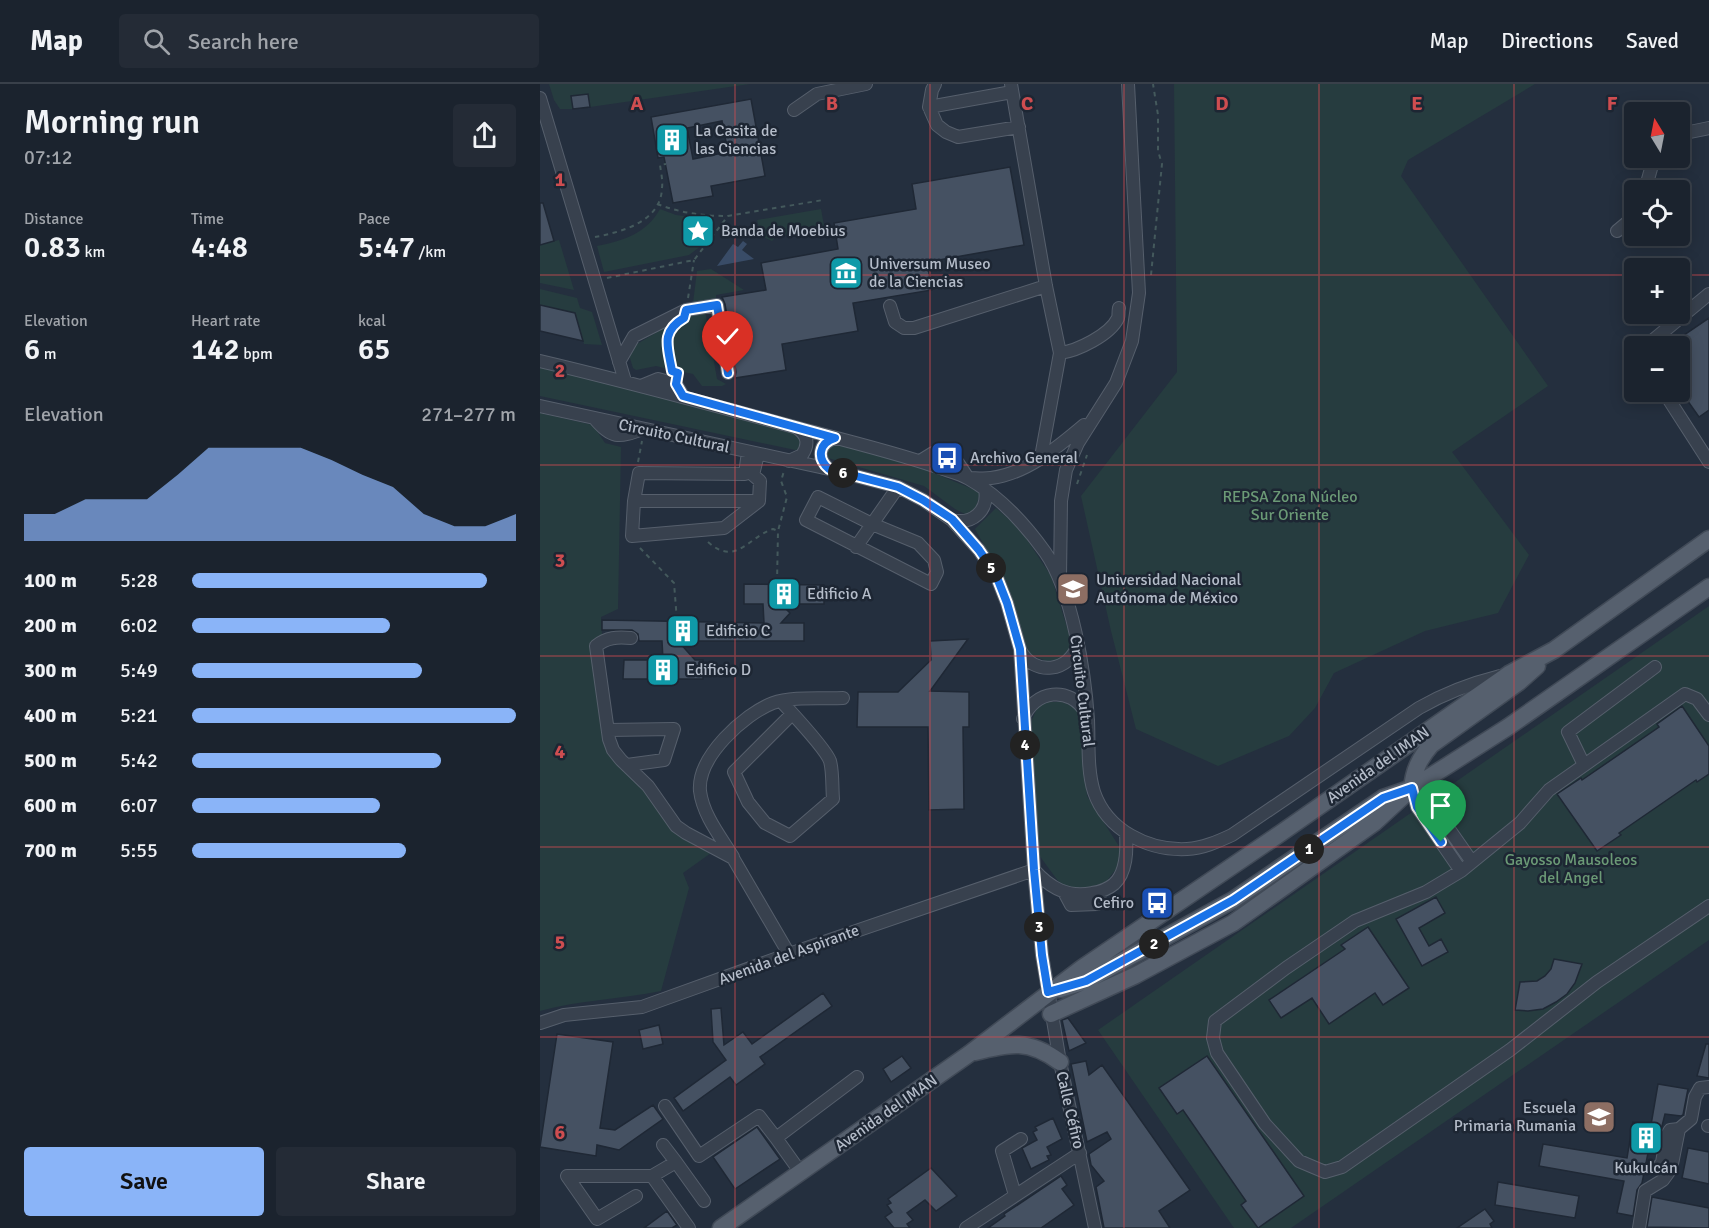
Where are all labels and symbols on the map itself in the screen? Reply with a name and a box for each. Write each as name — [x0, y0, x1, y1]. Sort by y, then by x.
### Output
text: A — [631, 91, 644, 116]
text: B — [826, 91, 838, 116]
text: C — [1021, 91, 1033, 116]
text: D — [1215, 91, 1229, 116]
text: E — [1411, 91, 1423, 116]
text: F — [1607, 91, 1618, 116]
north arrow — [1624, 102, 1690, 168]
place label: La Casita de las Ciencias — [695, 121, 778, 159]
building icon: La Casita de las Ciencias — [654, 122, 690, 158]
text: 1 — [555, 167, 566, 192]
place icon: Banda de Moebius — [680, 213, 716, 249]
place label: Banda de Moebius — [721, 221, 845, 241]
place label: Universum Museo de la Ciencias — [869, 254, 991, 292]
museum icon: Universum Museo de la Ciencias — [828, 255, 864, 291]
pin — [702, 311, 753, 373]
text: 2 — [555, 358, 565, 383]
street label: Circuito Cultural — [617, 414, 732, 458]
bus stop icon: Archivo General — [929, 440, 965, 476]
place label: Archivo General — [970, 448, 1079, 468]
pin: 6 — [828, 458, 858, 488]
park label: REPSA Zona Núcleo Sur Oriente — [1222, 487, 1358, 525]
text: 3 — [555, 548, 565, 573]
pin: 5 — [976, 553, 1006, 583]
place label: Universidad Nacional Autónoma de México — [1096, 570, 1242, 608]
school or university icon: Universidad Nacional Autónoma de México — [1055, 571, 1091, 607]
building icon: Edificio A — [766, 576, 802, 612]
place label: Edificio A — [807, 584, 872, 604]
building icon: Edificio C — [665, 613, 701, 649]
place label: Edificio C — [706, 621, 771, 641]
street label: Circuito Cultural — [1065, 634, 1099, 749]
building icon: Edificio D — [645, 652, 681, 688]
place label: Edificio D — [686, 660, 751, 680]
street label: Avenida del IMAN — [1323, 722, 1433, 808]
pin: 4 — [1010, 730, 1040, 760]
text: 4 — [555, 739, 566, 764]
pin — [1415, 780, 1466, 842]
pin: 1 — [1294, 834, 1324, 864]
park label: Gayosso Mausoleos del Angel — [1505, 850, 1637, 888]
bus stop icon: Cefiro — [1139, 885, 1175, 921]
place label: Cefiro — [1093, 893, 1134, 913]
pin: 3 — [1024, 912, 1054, 942]
street label: Avenida del Aspirante — [716, 920, 862, 990]
pin: 2 — [1139, 929, 1169, 959]
text: 5 — [555, 930, 565, 955]
street label: Calle Céfiro — [1051, 1069, 1089, 1151]
street label: Avenida del IMAN — [831, 1070, 941, 1156]
place label: Escuela Primaria Rumania — [1454, 1098, 1576, 1136]
school or university icon: Escuela Primaria Rumania — [1581, 1099, 1617, 1135]
text: 6 — [555, 1120, 566, 1145]
building icon: Kukulcán — [1628, 1120, 1664, 1156]
place label: Kukulcán — [1614, 1158, 1678, 1178]

